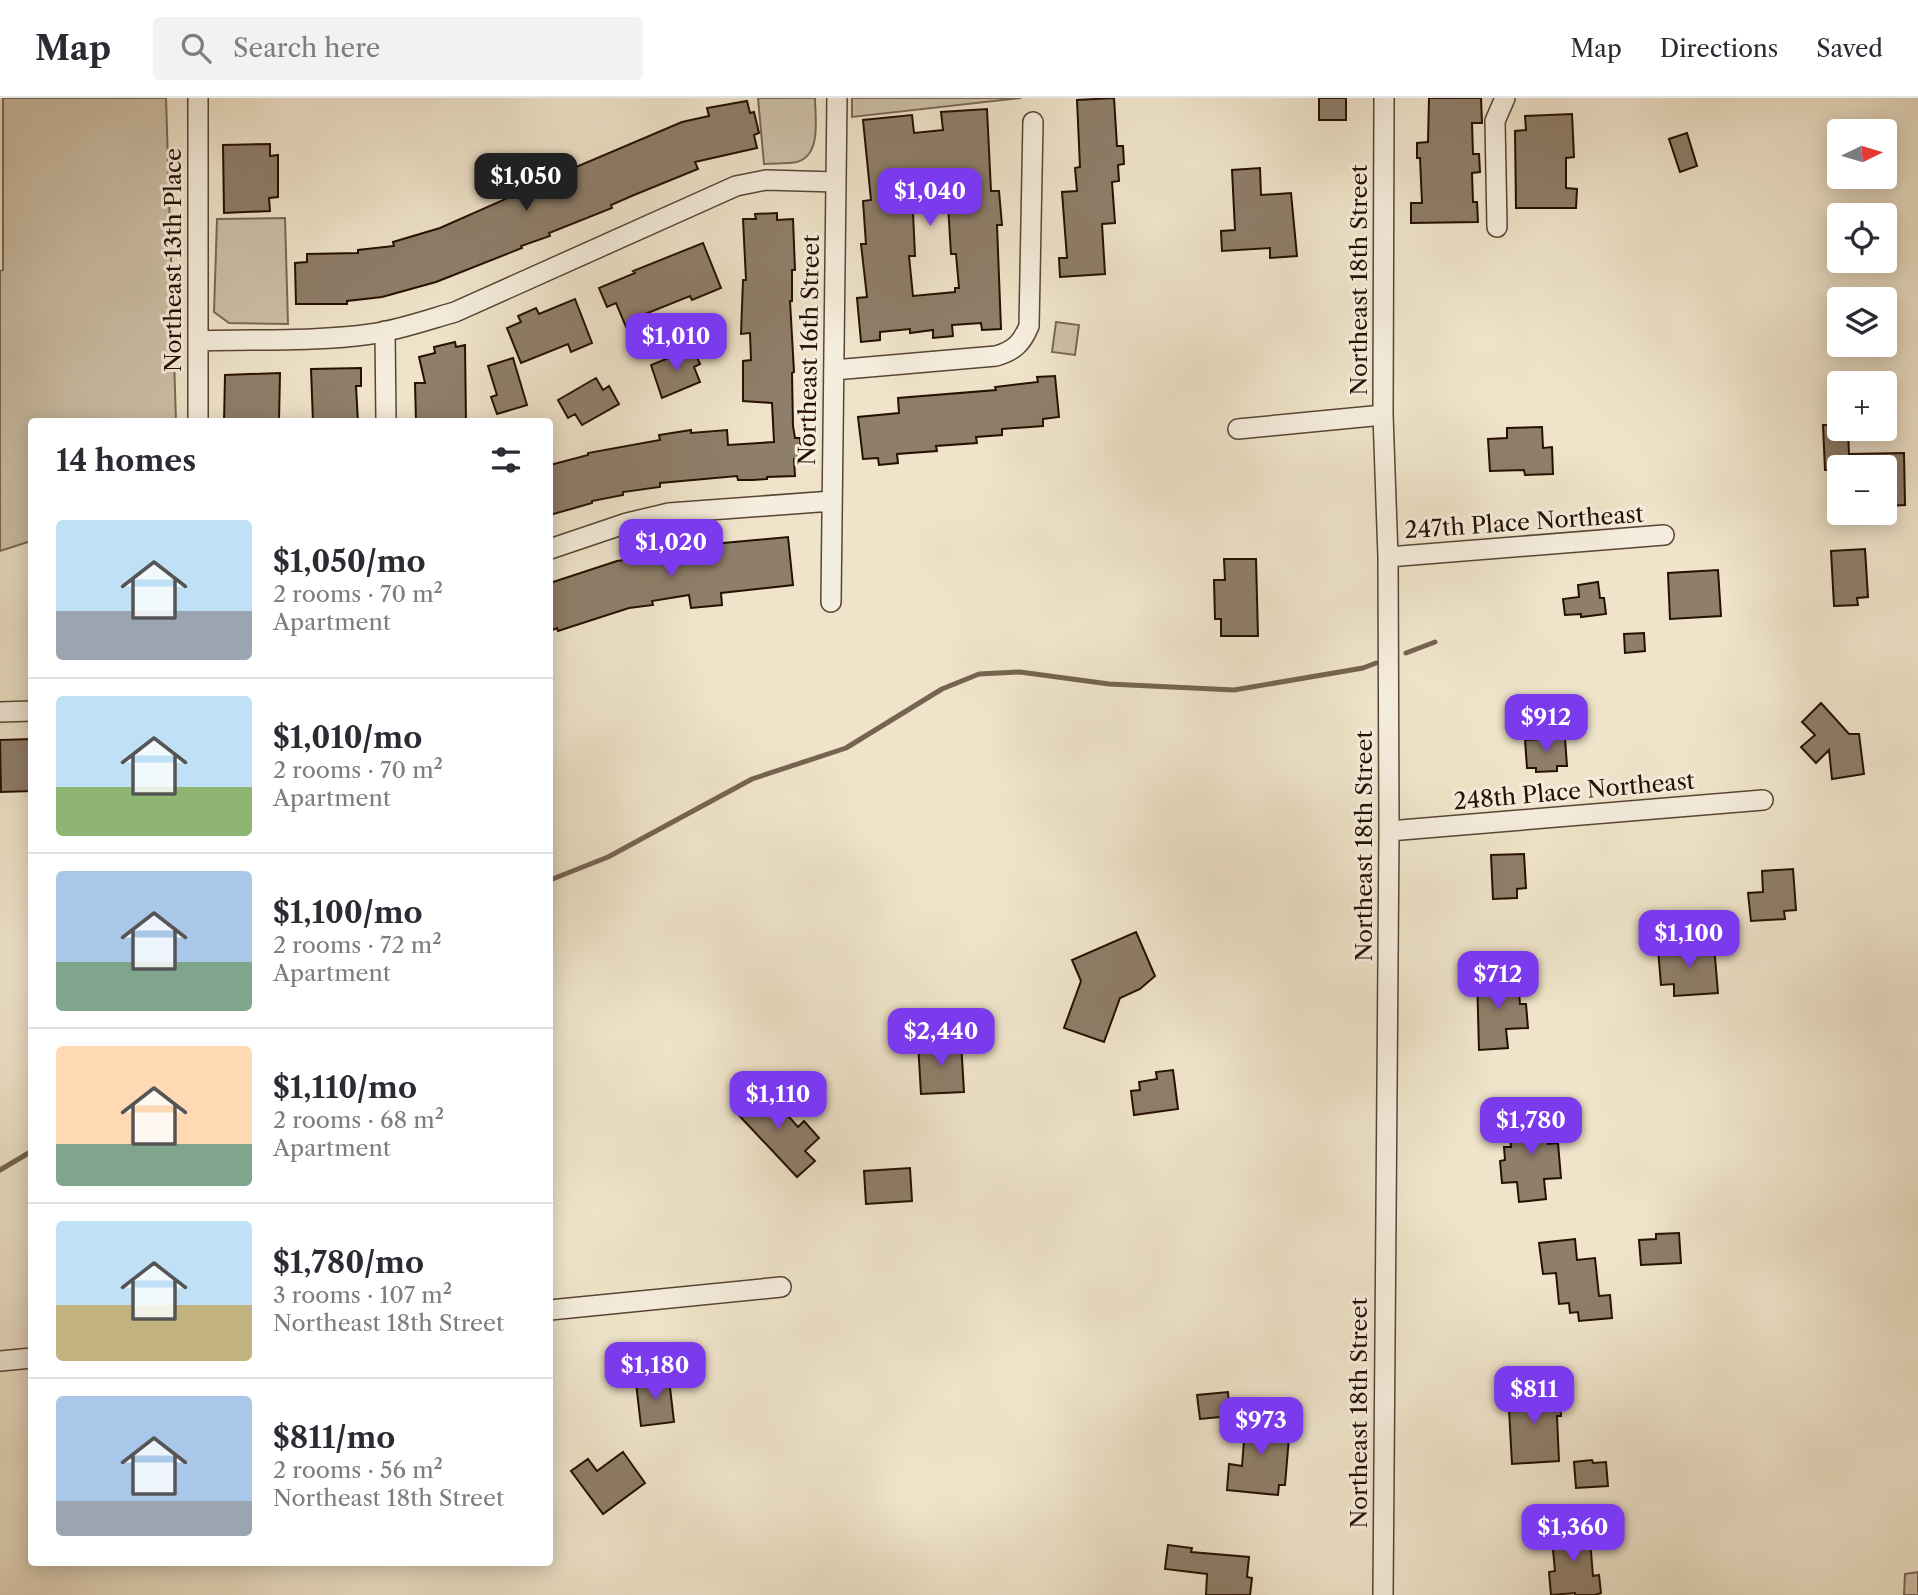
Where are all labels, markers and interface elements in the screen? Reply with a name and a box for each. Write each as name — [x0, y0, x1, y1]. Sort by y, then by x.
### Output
search box — [153, 17, 643, 80]
text: Map — [35, 28, 111, 69]
icon: search — [177, 29, 215, 67]
text: Search here — [233, 32, 380, 64]
text: Map — [1570, 34, 1622, 63]
text: Directions — [1660, 34, 1778, 63]
text: Saved — [1816, 34, 1883, 63]
north arrow — [1827, 119, 1897, 189]
map controls — [1827, 119, 1897, 525]
street label: Northeast 13th Place — [159, 148, 187, 372]
pin: $1,050 — [469, 153, 583, 213]
text: $1,050 — [490, 162, 562, 190]
street label: Northeast 18th Street — [1345, 164, 1373, 396]
pin: $1,040 — [873, 169, 987, 228]
text: $1,040 — [894, 177, 966, 205]
button: locate — [1827, 203, 1897, 273]
street label: Northeast 16th Street — [793, 234, 825, 466]
button: layers — [1827, 287, 1897, 357]
pin: $1,010 — [619, 314, 733, 373]
text: $1,010 — [642, 322, 710, 350]
button: + — [1827, 371, 1897, 441]
icon: filters — [487, 441, 525, 479]
text: 14 homes — [56, 442, 196, 479]
button: − — [1827, 455, 1897, 525]
street label: 247th Place Northeast — [1404, 500, 1644, 544]
pin: $1,020 — [614, 519, 728, 579]
text: $1,020 — [635, 528, 707, 556]
text: $1,050/mo — [273, 543, 426, 580]
icon: home — [112, 548, 196, 632]
text: 2 rooms · 70 m² — [273, 580, 443, 608]
text: Apartment — [273, 608, 391, 636]
pin: $912 — [1505, 694, 1587, 754]
text: $912 — [1521, 703, 1571, 731]
text: $1,010/mo — [273, 719, 422, 756]
icon: home — [112, 724, 196, 808]
street label: Northeast 18th Street — [1350, 730, 1378, 962]
text: 2 rooms · 70 m² — [273, 756, 443, 784]
street label: 248th Place Northeast — [1452, 767, 1696, 815]
text: Apartment — [273, 784, 391, 812]
text: $1,100/mo — [273, 894, 423, 931]
icon: home — [112, 899, 196, 983]
pin: $1,100 — [1632, 910, 1746, 970]
text: $1,100 — [1655, 919, 1723, 947]
text: 2 rooms · 72 m² — [273, 931, 442, 959]
pin: $712 — [1457, 951, 1539, 1011]
text: Apartment — [273, 959, 391, 987]
text: $712 — [1474, 960, 1522, 988]
pin: $2,440 — [884, 1009, 998, 1068]
text: $2,440 — [904, 1017, 978, 1045]
text: $1,110/mo — [273, 1069, 417, 1106]
pin: $1,110 — [721, 1072, 835, 1131]
icon: home — [112, 1074, 196, 1158]
text: $1,110 — [746, 1080, 810, 1108]
pin: $1,780 — [1474, 1098, 1588, 1157]
text: 2 rooms · 68 m² — [273, 1106, 444, 1134]
text: $1,780 — [1496, 1106, 1566, 1134]
text: Apartment — [273, 1134, 391, 1162]
text: $1,780/mo — [273, 1244, 424, 1281]
icon: home — [112, 1249, 196, 1333]
text: 3 rooms · 107 m² — [273, 1281, 452, 1309]
street label: Northeast 18th Street — [1345, 1297, 1373, 1529]
text: Northeast 18th Street — [273, 1309, 504, 1337]
pin: $1,180 — [598, 1342, 712, 1402]
text: $1,180 — [621, 1351, 689, 1379]
pin: $811 — [1493, 1366, 1575, 1426]
text: $811 — [1510, 1375, 1558, 1403]
pin: $973 — [1220, 1398, 1302, 1457]
text: $973 — [1235, 1406, 1287, 1434]
text: $811/mo — [273, 1419, 395, 1456]
icon: home — [112, 1424, 196, 1508]
text: 2 rooms · 56 m² — [273, 1456, 443, 1484]
text: Northeast 18th Street — [273, 1484, 504, 1512]
pin: $1,360 — [1516, 1504, 1630, 1564]
text: $1,360 — [1538, 1513, 1608, 1541]

